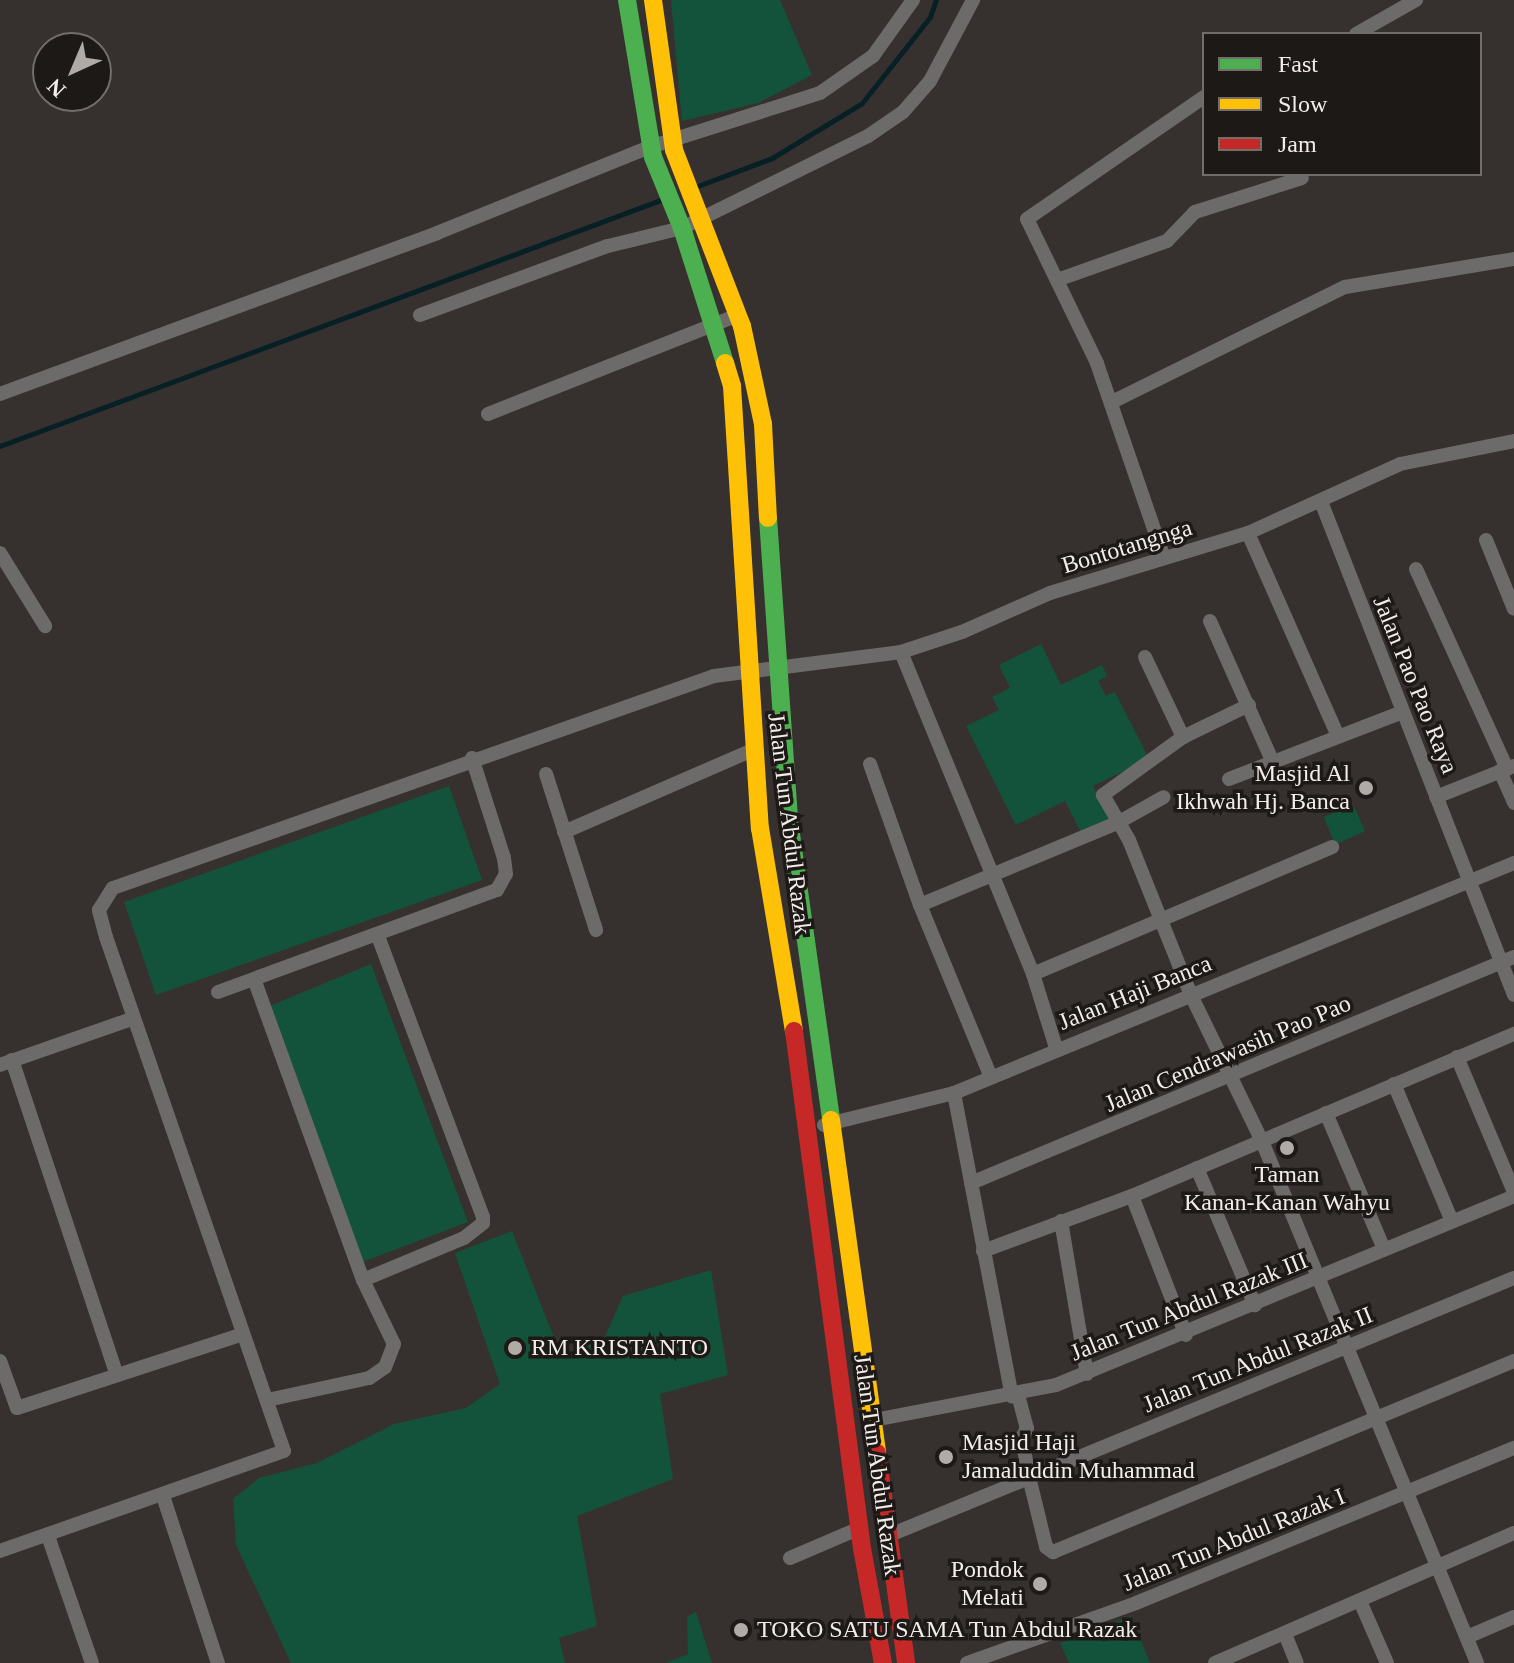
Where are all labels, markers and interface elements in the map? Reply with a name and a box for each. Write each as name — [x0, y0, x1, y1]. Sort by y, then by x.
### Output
north arrow — [32, 32, 112, 112]
legend — [1202, 32, 1482, 176]
text: Fast — [1278, 51, 1318, 77]
text: N — [42, 74, 71, 103]
text: Slow — [1278, 91, 1327, 117]
text: Jam — [1278, 131, 1317, 157]
street label: Bontotangnga — [1058, 514, 1196, 580]
street label: Jalan Pao Pao Raya — [1366, 592, 1464, 778]
street label: Jalan Tun Abdul Razak — [761, 711, 817, 937]
place label: Masjid Al Ikhwah Hj. Banca — [1176, 760, 1350, 816]
marker: Masjid Al Ikhwah Hj. Banca — [1357, 779, 1375, 797]
street label: Jalan Haji Banca — [1054, 949, 1216, 1037]
street label: Jalan Cendrawasih Pao Pao — [1101, 989, 1355, 1119]
marker: Taman Kanan-Kanan Wahyu — [1278, 1139, 1296, 1157]
place label: Taman Kanan-Kanan Wahyu — [1184, 1161, 1390, 1217]
street label: Jalan Tun Abdul Razak III — [1065, 1246, 1313, 1368]
street label: Jalan Tun Abdul Razak II — [1138, 1300, 1378, 1420]
place label: RM KRISTANTO — [531, 1334, 708, 1362]
marker: RM KRISTANTO — [506, 1339, 524, 1357]
street label: Jalan Tun Abdul Razak — [847, 1352, 907, 1578]
place label: Masjid Haji Jamaluddin Muhammad — [962, 1429, 1195, 1485]
marker: Masjid Haji Jamaluddin Muhammad — [937, 1448, 955, 1466]
street label: Jalan Tun Abdul Razak I — [1118, 1482, 1350, 1598]
place label: Pondok Melati — [951, 1556, 1024, 1612]
marker: Pondok Melati — [1031, 1575, 1049, 1593]
place label: TOKO SATU SAMA Tun Abdul Razak — [757, 1616, 1140, 1644]
marker: TOKO SATU SAMA Tun Abdul Razak — [732, 1621, 750, 1639]

